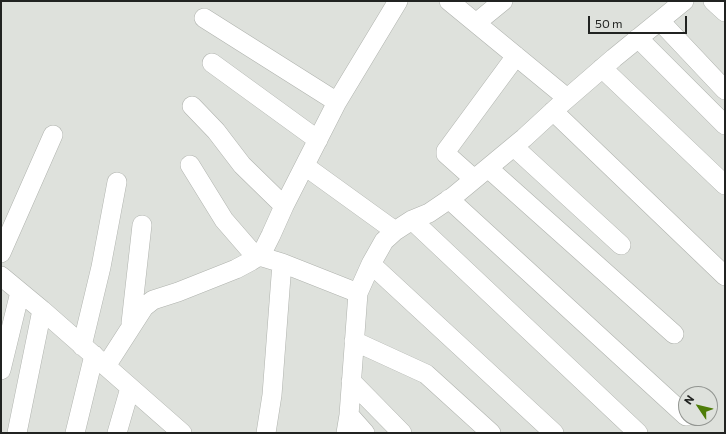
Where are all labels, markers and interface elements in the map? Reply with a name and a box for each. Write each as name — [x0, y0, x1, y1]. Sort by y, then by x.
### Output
scale bar — [590, 8, 689, 34]
text: 50 m — [595, 16, 623, 30]
north arrow — [678, 386, 718, 426]
text: N — [681, 392, 696, 407]

